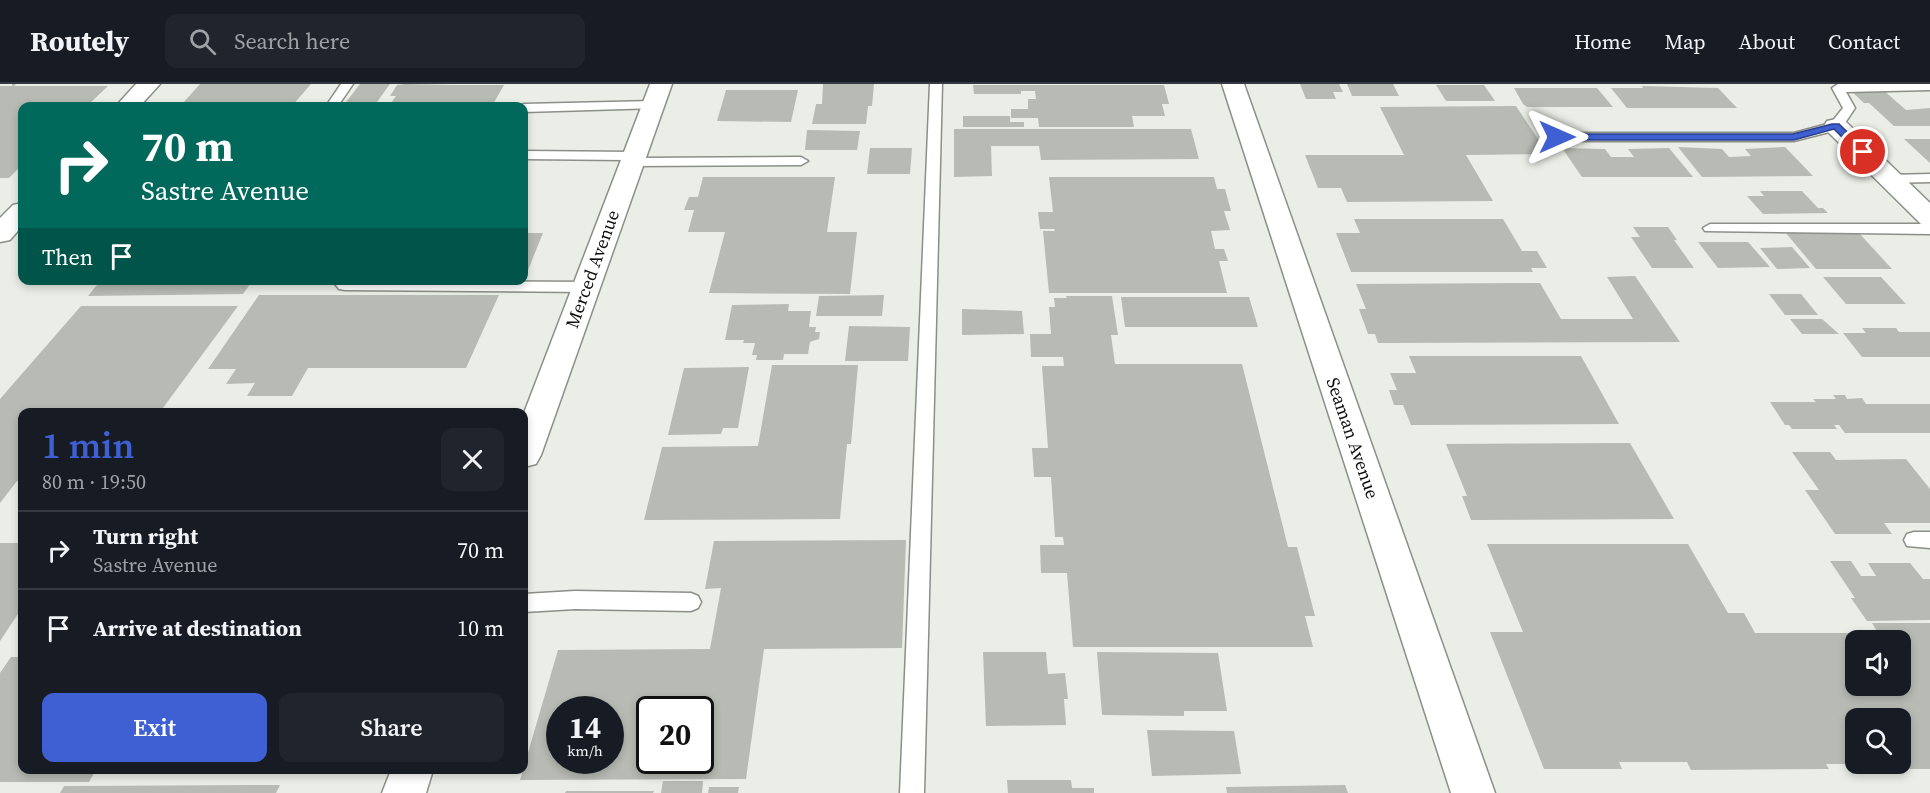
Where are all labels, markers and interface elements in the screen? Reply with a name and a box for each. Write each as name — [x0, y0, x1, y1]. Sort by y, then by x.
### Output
search box — [165, 14, 585, 68]
text: Routely — [30, 22, 129, 60]
icon: search — [186, 25, 219, 58]
text: Search here — [234, 26, 350, 56]
text: Home — [1574, 27, 1632, 56]
text: Map — [1665, 27, 1706, 56]
text: About — [1739, 27, 1795, 56]
text: Contact — [1828, 27, 1900, 56]
position arrow — [1525, 105, 1589, 169]
text: 70 m — [141, 117, 234, 175]
icon: right — [42, 126, 120, 204]
pin — [1837, 126, 1888, 177]
icon: arrive — [1846, 135, 1879, 168]
text: Sastre Avenue — [141, 172, 309, 209]
street label: Merced Avenue — [559, 206, 625, 332]
icon: arrive — [105, 240, 138, 273]
text: Then — [42, 242, 93, 272]
street label: Seaman Avenue — [1321, 374, 1385, 502]
text: 1 min — [42, 421, 134, 470]
button: close — [441, 428, 504, 491]
text: 80 m · 19:50 — [42, 468, 146, 496]
text: Turn right — [93, 521, 198, 551]
icon: right — [42, 534, 75, 567]
text: 70 m — [457, 535, 504, 565]
text: Sastre Avenue — [93, 551, 217, 579]
icon: arrive — [42, 612, 75, 645]
text: Arrive at destination — [93, 613, 302, 643]
text: 10 m — [457, 613, 504, 643]
map controls — [1845, 630, 1911, 774]
button: sound — [1845, 630, 1911, 696]
button: Exit — [42, 693, 267, 762]
button: Share — [279, 693, 504, 762]
speed limit sign: 20 — [636, 696, 714, 774]
text: 14 — [569, 707, 601, 748]
button: search — [1845, 708, 1911, 774]
text: km/h — [567, 740, 603, 761]

